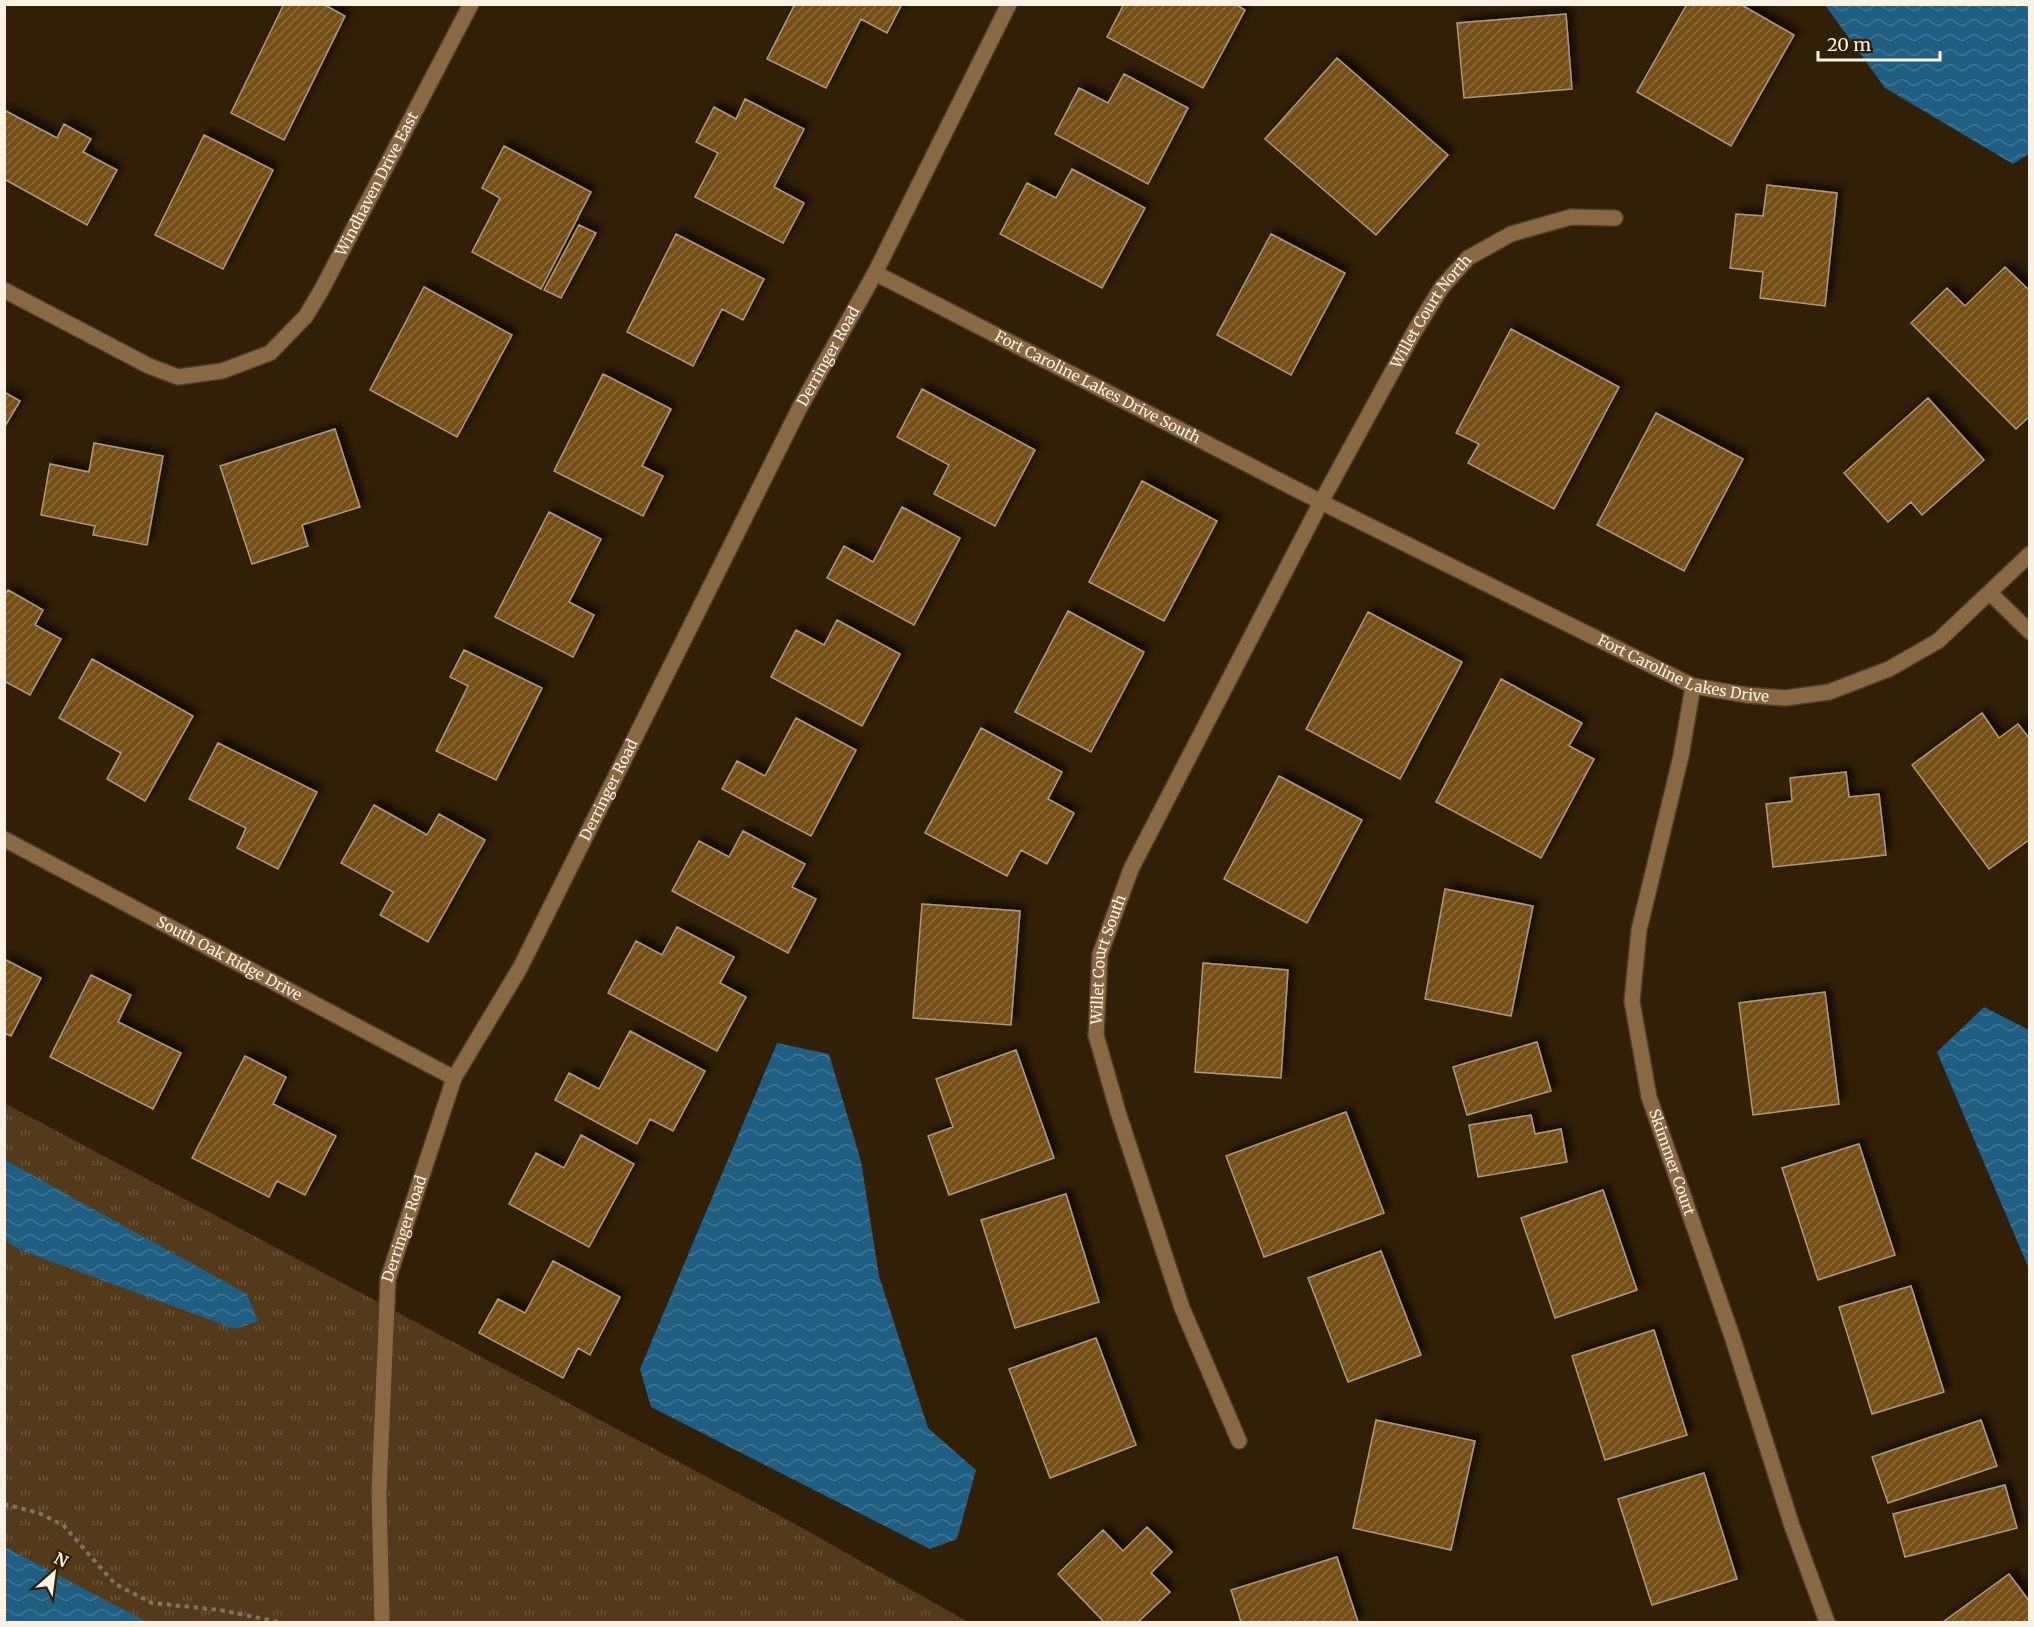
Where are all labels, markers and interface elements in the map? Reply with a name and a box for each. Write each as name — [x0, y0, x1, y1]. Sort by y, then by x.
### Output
scale bar — [1818, 24, 1940, 62]
text: 20 m — [1827, 33, 1871, 56]
street label: Windhaven Drive East — [331, 108, 422, 260]
street label: Willet Court North — [1386, 251, 1475, 372]
street label: Derringer Road — [792, 303, 863, 409]
street label: Fort Caroline Lakes Drive South — [992, 326, 1204, 447]
street label: Fort Caroline Lakes Drive — [1594, 630, 1770, 706]
street label: Derringer Road — [575, 736, 642, 844]
street label: Willet Court South — [1086, 892, 1130, 1026]
street label: South Oak Ridge Drive — [153, 912, 306, 1005]
street label: Skimmer Court — [1645, 1106, 1699, 1218]
street label: Derringer Road — [378, 1173, 430, 1285]
north arrow — [24, 1543, 84, 1603]
text: N — [51, 1548, 72, 1572]

